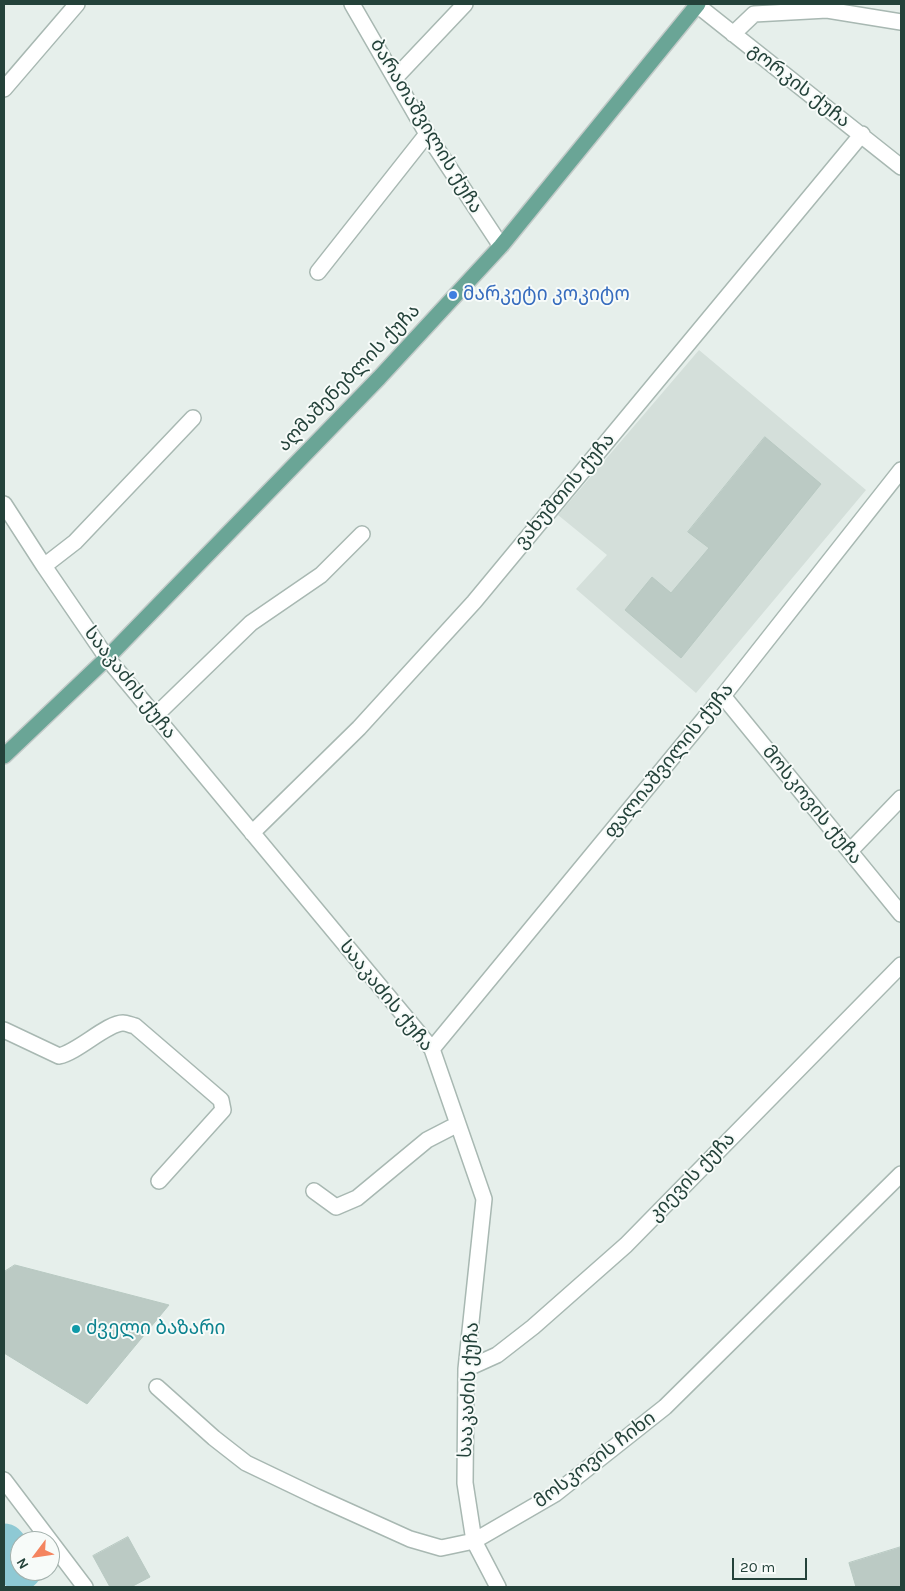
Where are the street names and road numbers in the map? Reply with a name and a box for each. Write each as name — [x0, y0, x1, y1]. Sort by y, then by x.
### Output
street label: ბარათაშვილის ქუჩა — [365, 35, 487, 217]
street label: გორკის ქუჩა — [743, 39, 855, 133]
street label: აღმაშენებლის ქუჩა — [273, 300, 425, 456]
street label: ვახუშთის ქუჩა — [510, 429, 620, 553]
street label: სააკაძის ქუჩა — [79, 622, 181, 744]
street label: ფალიაშვილის ქუჩა — [599, 679, 739, 843]
street label: მოსკოვის ქუჩა — [757, 741, 867, 869]
street label: სააკაძის ქუჩა — [334, 936, 438, 1056]
street label: კიევის ქუჩა — [644, 1128, 740, 1226]
street label: სააკაძის ქუჩა — [454, 1321, 484, 1459]
street label: მოსკოვის ჩიხი — [530, 1407, 660, 1513]

